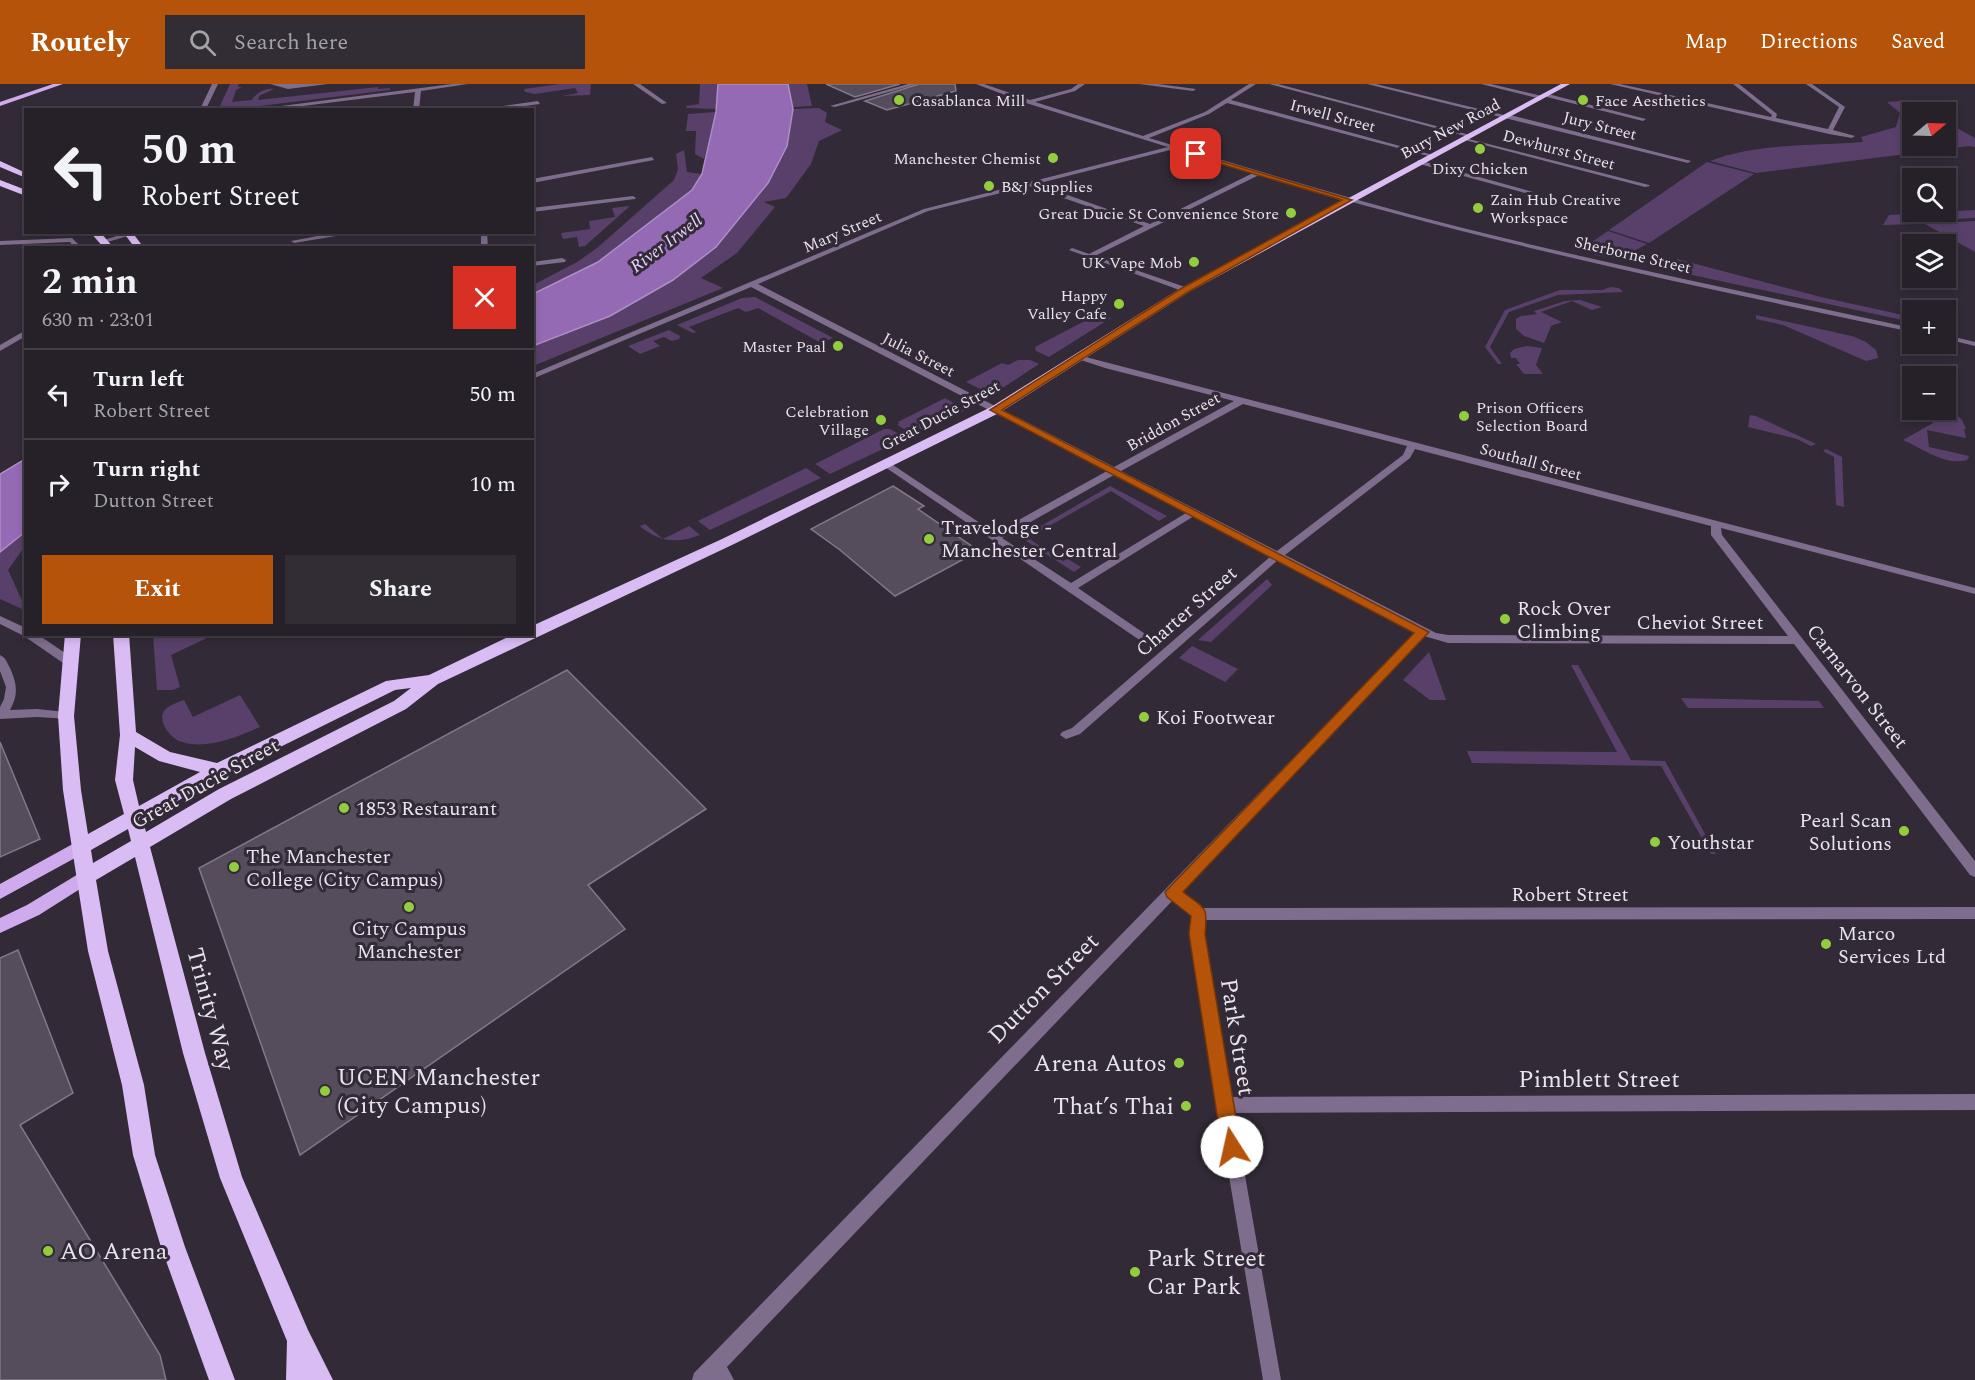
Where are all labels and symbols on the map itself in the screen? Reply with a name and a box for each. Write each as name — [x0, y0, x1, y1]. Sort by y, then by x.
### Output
place label: Casablanca Mill — [911, 89, 1025, 113]
place label: Face Aesthetics — [1595, 89, 1706, 113]
street label: Bury New Road — [1396, 92, 1505, 165]
marker: Casablanca Mill — [892, 93, 906, 107]
street label: Irwell Street — [1287, 93, 1379, 139]
marker: Face Aesthetics — [1576, 93, 1590, 107]
north arrow — [1902, 102, 1956, 156]
street label: Jury Street — [1560, 105, 1639, 147]
street label: Dewhurst Street — [1500, 123, 1618, 177]
pin — [1170, 128, 1221, 179]
marker: Dixy Chicken — [1473, 142, 1487, 156]
place label: Manchester Chemist — [894, 147, 1041, 171]
marker: Manchester Chemist — [1046, 151, 1060, 165]
place label: Dixy Chicken — [1432, 157, 1528, 181]
place label: B&J Supplies — [1001, 175, 1093, 199]
marker: B&J Supplies — [982, 179, 996, 193]
place label: Zain Hub Creative Workspace — [1490, 188, 1621, 230]
marker: Zain Hub Creative Workspace — [1471, 201, 1485, 215]
place label: Great Ducie St Convenience Store — [1038, 202, 1279, 226]
street label: Mary Street — [799, 204, 886, 259]
marker: Great Ducie St Convenience Store — [1284, 206, 1298, 220]
water label: River Irwell — [624, 207, 708, 280]
street label: Sherborne Street — [1572, 230, 1694, 280]
place label: UK Vape Mob — [1081, 251, 1182, 275]
marker: UK Vape Mob — [1187, 255, 1201, 269]
place label: Happy Valley Cafe — [1027, 284, 1108, 326]
marker: Happy Valley Cafe — [1112, 297, 1126, 311]
street label: Julia Street — [878, 326, 959, 384]
place label: Master Paal — [742, 335, 826, 359]
marker: Master Paal — [831, 339, 845, 353]
street label: Great Ducie Street — [877, 374, 1005, 457]
street label: Briddon Street — [1122, 386, 1225, 458]
place label: Prison Officers Selection Board — [1476, 396, 1588, 438]
place label: Celebration Village — [785, 400, 869, 442]
marker: Prison Officers Selection Board — [1457, 409, 1471, 423]
marker: Celebration Village — [874, 413, 888, 427]
street label: Southall Street — [1477, 437, 1585, 487]
place label: Travelodge - Manchester Central — [941, 513, 1117, 566]
marker: Travelodge - Manchester Central — [922, 532, 936, 546]
street label: Charter Street — [1129, 559, 1244, 664]
place label: Rock Over Climbing — [1517, 594, 1611, 647]
street label: Cheviot Street — [1636, 608, 1764, 638]
marker: Rock Over Climbing — [1498, 612, 1512, 626]
street label: Carnarvon Street — [1799, 618, 1916, 755]
place label: Koi Footwear — [1156, 703, 1275, 733]
marker: Koi Footwear — [1137, 710, 1151, 724]
street label: Great Ducie Street — [126, 731, 285, 837]
place label: 1853 Restaurant — [356, 794, 497, 824]
marker: 1853 Restaurant — [337, 801, 351, 815]
place label: Pearl Scan Solutions — [1799, 806, 1892, 859]
marker: Pearl Scan Solutions — [1897, 824, 1911, 838]
place label: Youthstar — [1667, 828, 1754, 858]
marker: Youthstar — [1648, 835, 1662, 849]
place label: The Manchester College (City Campus) — [246, 842, 443, 895]
marker: The Manchester College (City Campus) — [227, 860, 241, 874]
street label: Robert Street — [1511, 880, 1629, 910]
marker: City Campus Manchester — [402, 900, 416, 914]
place label: City Campus Manchester — [351, 914, 467, 967]
place label: Marco Services Ltd — [1838, 919, 1946, 972]
street label: Dutton Street — [980, 925, 1108, 1053]
marker: Marco Services Ltd — [1819, 937, 1833, 951]
street label: Trinity Way — [176, 944, 244, 1076]
street label: Park Street — [1210, 976, 1264, 1098]
place label: Arena Autos — [1033, 1046, 1167, 1082]
marker: Arena Autos — [1172, 1056, 1186, 1070]
place label: UCEN Manchester (City Campus) — [337, 1060, 540, 1124]
street label: Pimblett Street — [1518, 1062, 1680, 1098]
marker: UCEN Manchester (City Campus) — [318, 1084, 332, 1098]
place label: That’s Thai — [1053, 1089, 1174, 1125]
marker: That’s Thai — [1179, 1099, 1193, 1113]
position arrow — [1200, 1115, 1264, 1179]
place label: AO Arena — [60, 1234, 168, 1270]
place label: Park Street Car Park — [1147, 1241, 1265, 1305]
marker: AO Arena — [41, 1244, 55, 1258]
marker: Park Street Car Park — [1128, 1265, 1142, 1279]

